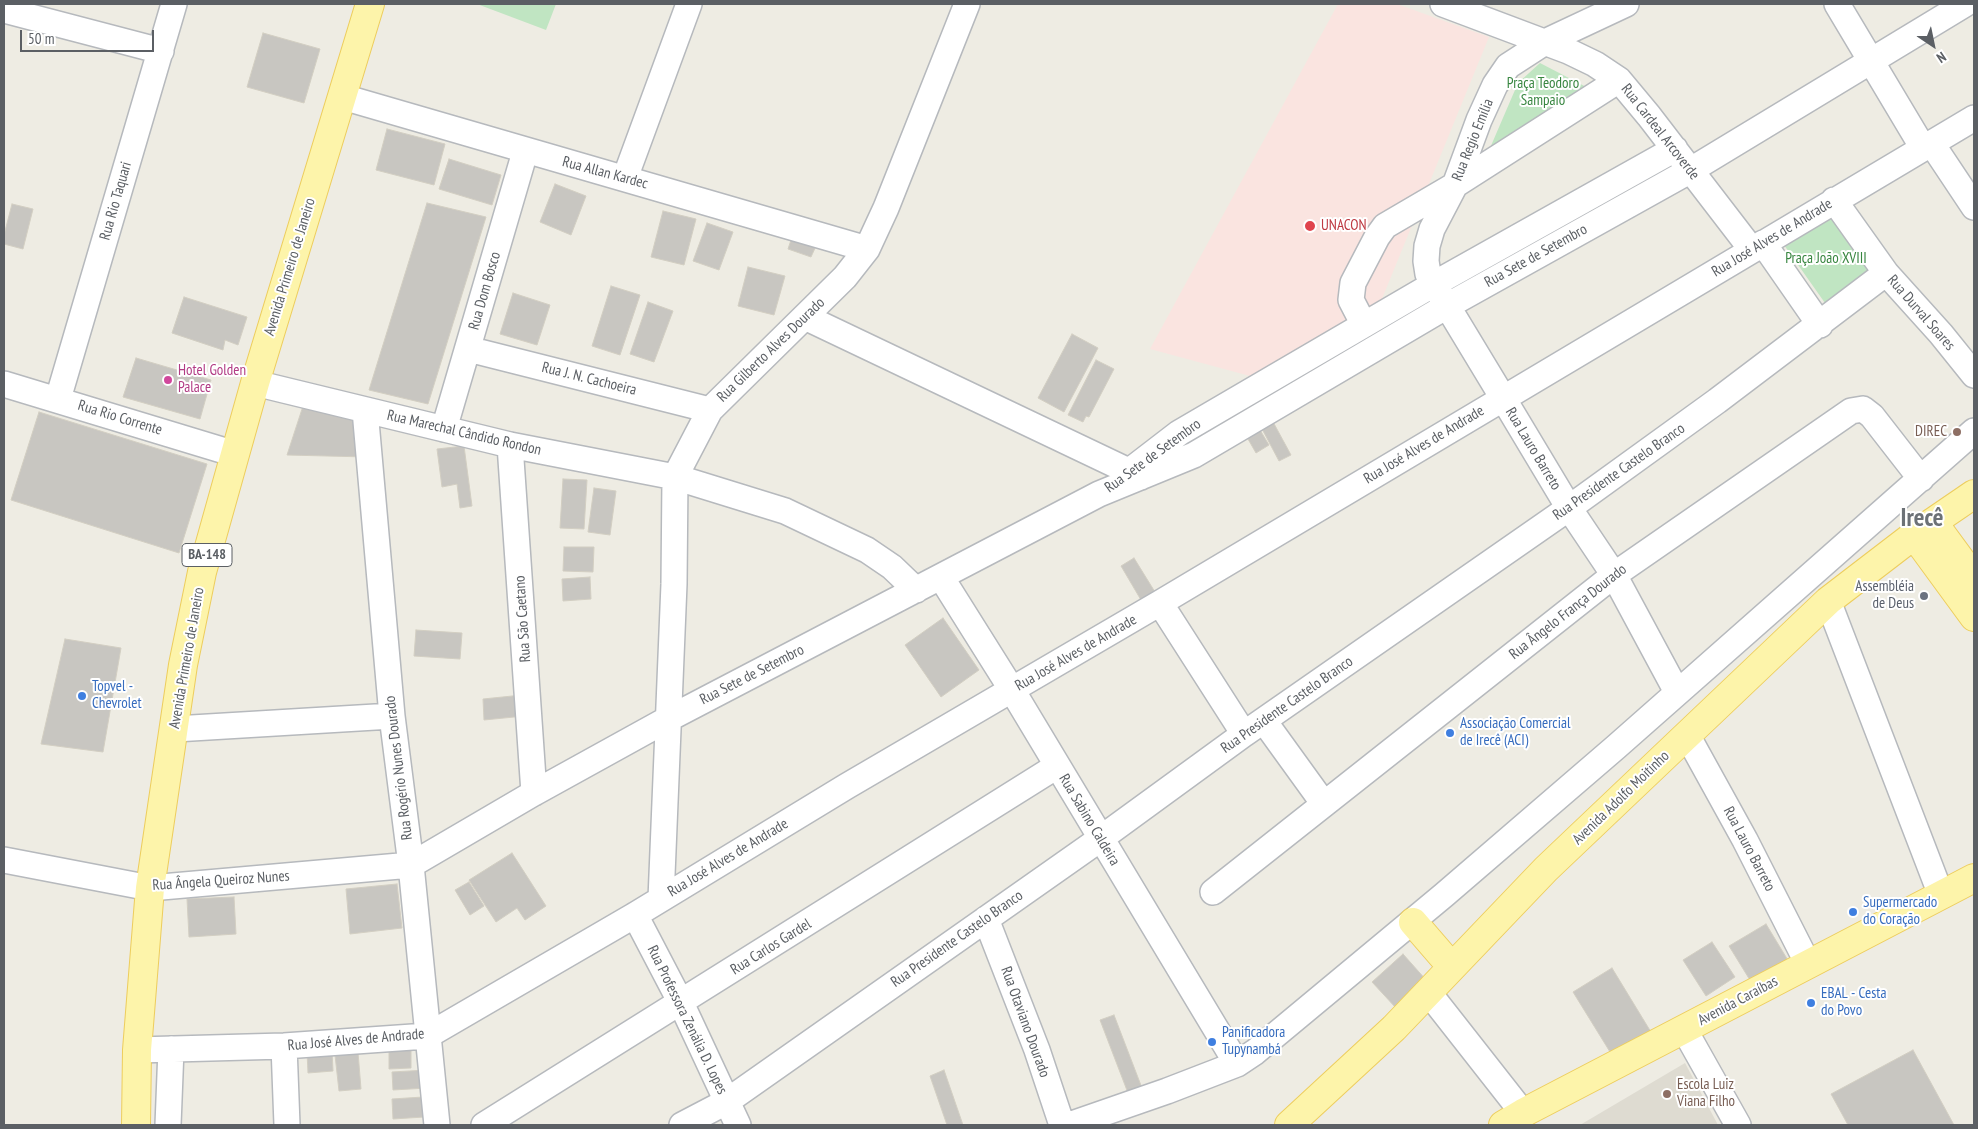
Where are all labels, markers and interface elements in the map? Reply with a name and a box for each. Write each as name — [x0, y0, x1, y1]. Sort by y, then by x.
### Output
scale bar — [22, 20, 156, 52]
north arrow — [1908, 20, 1958, 70]
text: 50 m — [28, 29, 54, 48]
text: N — [1933, 48, 1950, 67]
park label: Praça Teodoro Sampaio — [1507, 75, 1579, 110]
street label: Rua Cardeal Arcoverde — [1617, 81, 1703, 183]
street label: Rua Regio Emília — [1448, 96, 1498, 184]
street label: Rua Allan Kardec — [560, 153, 650, 193]
street label: Rua Rio Taquari — [96, 160, 136, 242]
street label: Rua José Alves de Andrade — [1709, 195, 1835, 281]
street label: Avenida Primeiro de Janeiro — [260, 196, 320, 338]
place label: UNACON — [1321, 217, 1367, 235]
marker: UNACON — [1303, 219, 1317, 233]
street label: Rua Sete de Setembro — [1482, 220, 1590, 292]
street label: Rua Dom Bosco — [465, 250, 505, 332]
park label: Praça João XVIII — [1785, 250, 1867, 268]
street label: Rua Durval Soares — [1883, 272, 1959, 354]
street label: Rua Gilberto Alves Dourado — [713, 294, 829, 406]
street label: Rua J. N. Cachoeira — [540, 359, 638, 399]
place label: Hotel Golden Palace — [178, 362, 246, 397]
marker: Hotel Golden Palace — [162, 374, 174, 386]
street label: Rua Rio Corrente — [76, 397, 164, 439]
street label: Rua José Alves de Andrade — [1361, 402, 1487, 488]
street label: Rua Lauro Barreto — [1501, 404, 1565, 494]
street label: Rua Marechal Cândido Rondon — [385, 406, 543, 460]
street label: Rua Sete de Setembro — [1101, 415, 1205, 497]
street label: Rua Presidente Castelo Branco — [1550, 420, 1688, 524]
place label: DIREC — [1915, 423, 1947, 441]
marker: DIREC — [1951, 426, 1963, 438]
district label: Irecê — [1900, 504, 1944, 534]
road number: BA-148 — [182, 544, 232, 566]
street label: Rua Ângelo França Dourado — [1506, 561, 1630, 663]
street label: Rua São Caetano — [511, 575, 535, 663]
place label: Assembléia de Deus — [1855, 578, 1914, 613]
street label: Avenida Primeiro de Janeiro — [166, 586, 208, 730]
marker: Assembléia de Deus — [1918, 590, 1930, 602]
street label: Rua José Alves de Andrade — [1012, 611, 1140, 695]
street label: Rua Sete de Setembro — [697, 641, 807, 709]
street label: Rua Presidente Castelo Branco — [1218, 653, 1356, 757]
place label: Topvel - Chevrolet — [92, 678, 142, 713]
marker: Topvel - Chevrolet — [76, 690, 88, 702]
street label: Rua Rogério Nunes Dourado — [381, 695, 417, 841]
place label: Associação Comercial de Irecê (ACI) — [1460, 715, 1570, 750]
marker: Associação Comercial de Irecê (ACI) — [1444, 727, 1456, 739]
street label: Avenida Adolfo Moitinho — [1569, 747, 1673, 849]
street label: Rua Sabino Caldeira — [1055, 771, 1123, 869]
street label: Rua Lauro Barreto — [1719, 804, 1779, 894]
street label: Rua José Alves de Andrade — [665, 815, 791, 901]
street label: Rua Ângela Queiroz Nunes — [152, 867, 290, 895]
street label: Rua Presidente Castelo Branco — [888, 887, 1026, 991]
place label: Supermercado do Coração — [1863, 894, 1937, 929]
marker: Supermercado do Coração — [1847, 906, 1859, 918]
street label: Rua Carlos Gardel — [727, 915, 815, 979]
street label: Rua Professora Zenália D. Lopes — [643, 943, 731, 1097]
street label: Rua Otaviano Dourado — [997, 964, 1053, 1080]
street label: Avenida Caraíbas — [1695, 972, 1781, 1030]
place label: EBAL - Cesta do Povo — [1821, 985, 1886, 1020]
marker: EBAL - Cesta do Povo — [1805, 997, 1817, 1009]
place label: Panificadora Tupynambá — [1222, 1024, 1285, 1059]
street label: Rua José Alves de Andrade — [287, 1025, 425, 1055]
marker: Panificadora Tupynambá — [1206, 1036, 1218, 1048]
place label: Escola Luiz Viana Filho — [1677, 1076, 1735, 1111]
marker: Escola Luiz Viana Filho — [1661, 1088, 1673, 1100]

